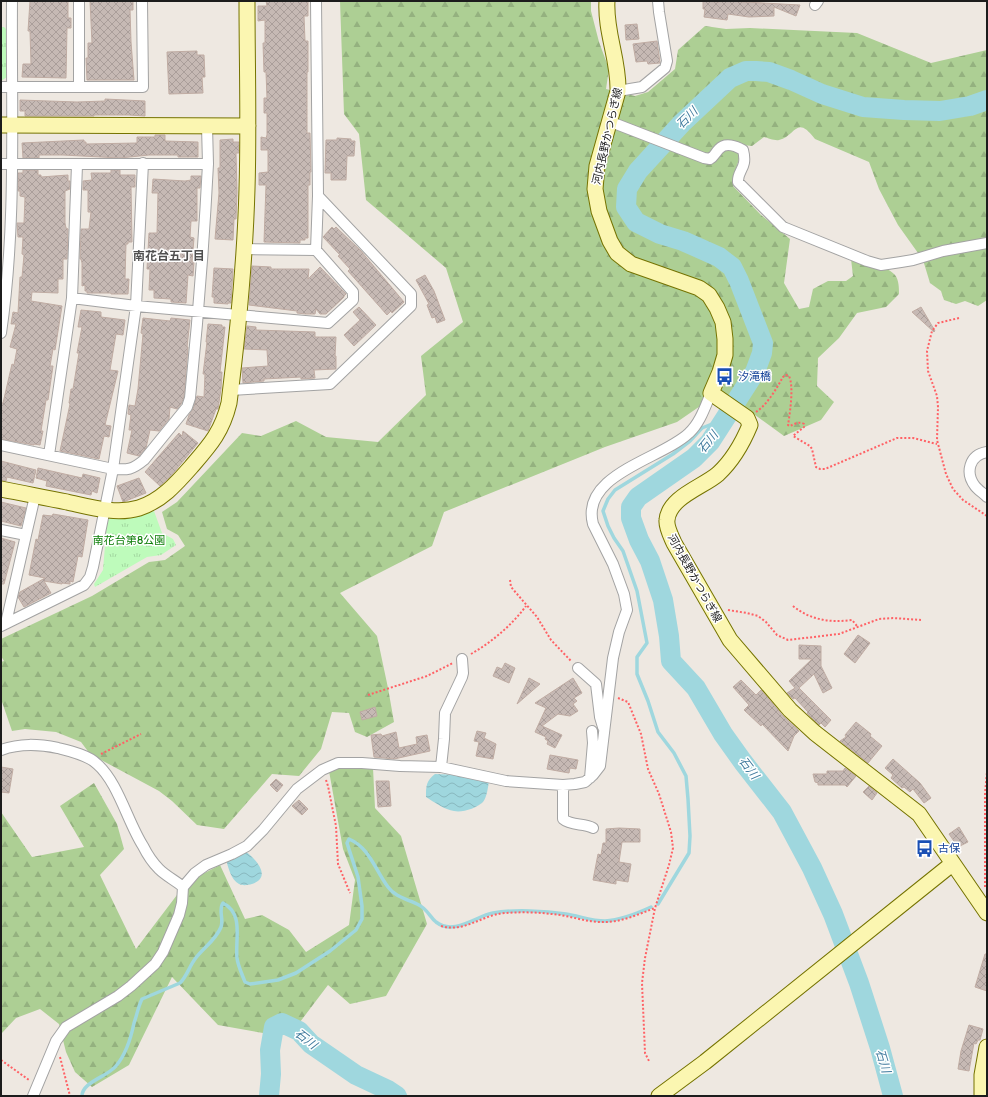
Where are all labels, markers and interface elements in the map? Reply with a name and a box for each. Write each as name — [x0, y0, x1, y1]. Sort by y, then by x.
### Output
street label: 河内長野かつらぎ線 — [589, 86, 625, 186]
water label: 石川 — [673, 102, 702, 131]
district label: 南花台五丁目 — [133, 248, 205, 263]
bus stop icon: 汐滝橋 — [715, 366, 735, 386]
place label: 汐滝橋 — [738, 369, 771, 383]
water label: 石川 — [694, 426, 722, 456]
street label: 河内長野かつらぎ線 — [665, 531, 725, 625]
park label: 南花台第8公園 — [93, 533, 165, 547]
water label: 石川 — [736, 754, 764, 783]
bus stop icon: 古保 — [915, 838, 935, 858]
place label: 古保 — [938, 841, 961, 855]
water label: 石川 — [292, 1025, 322, 1053]
water label: 石川 — [873, 1047, 895, 1076]

